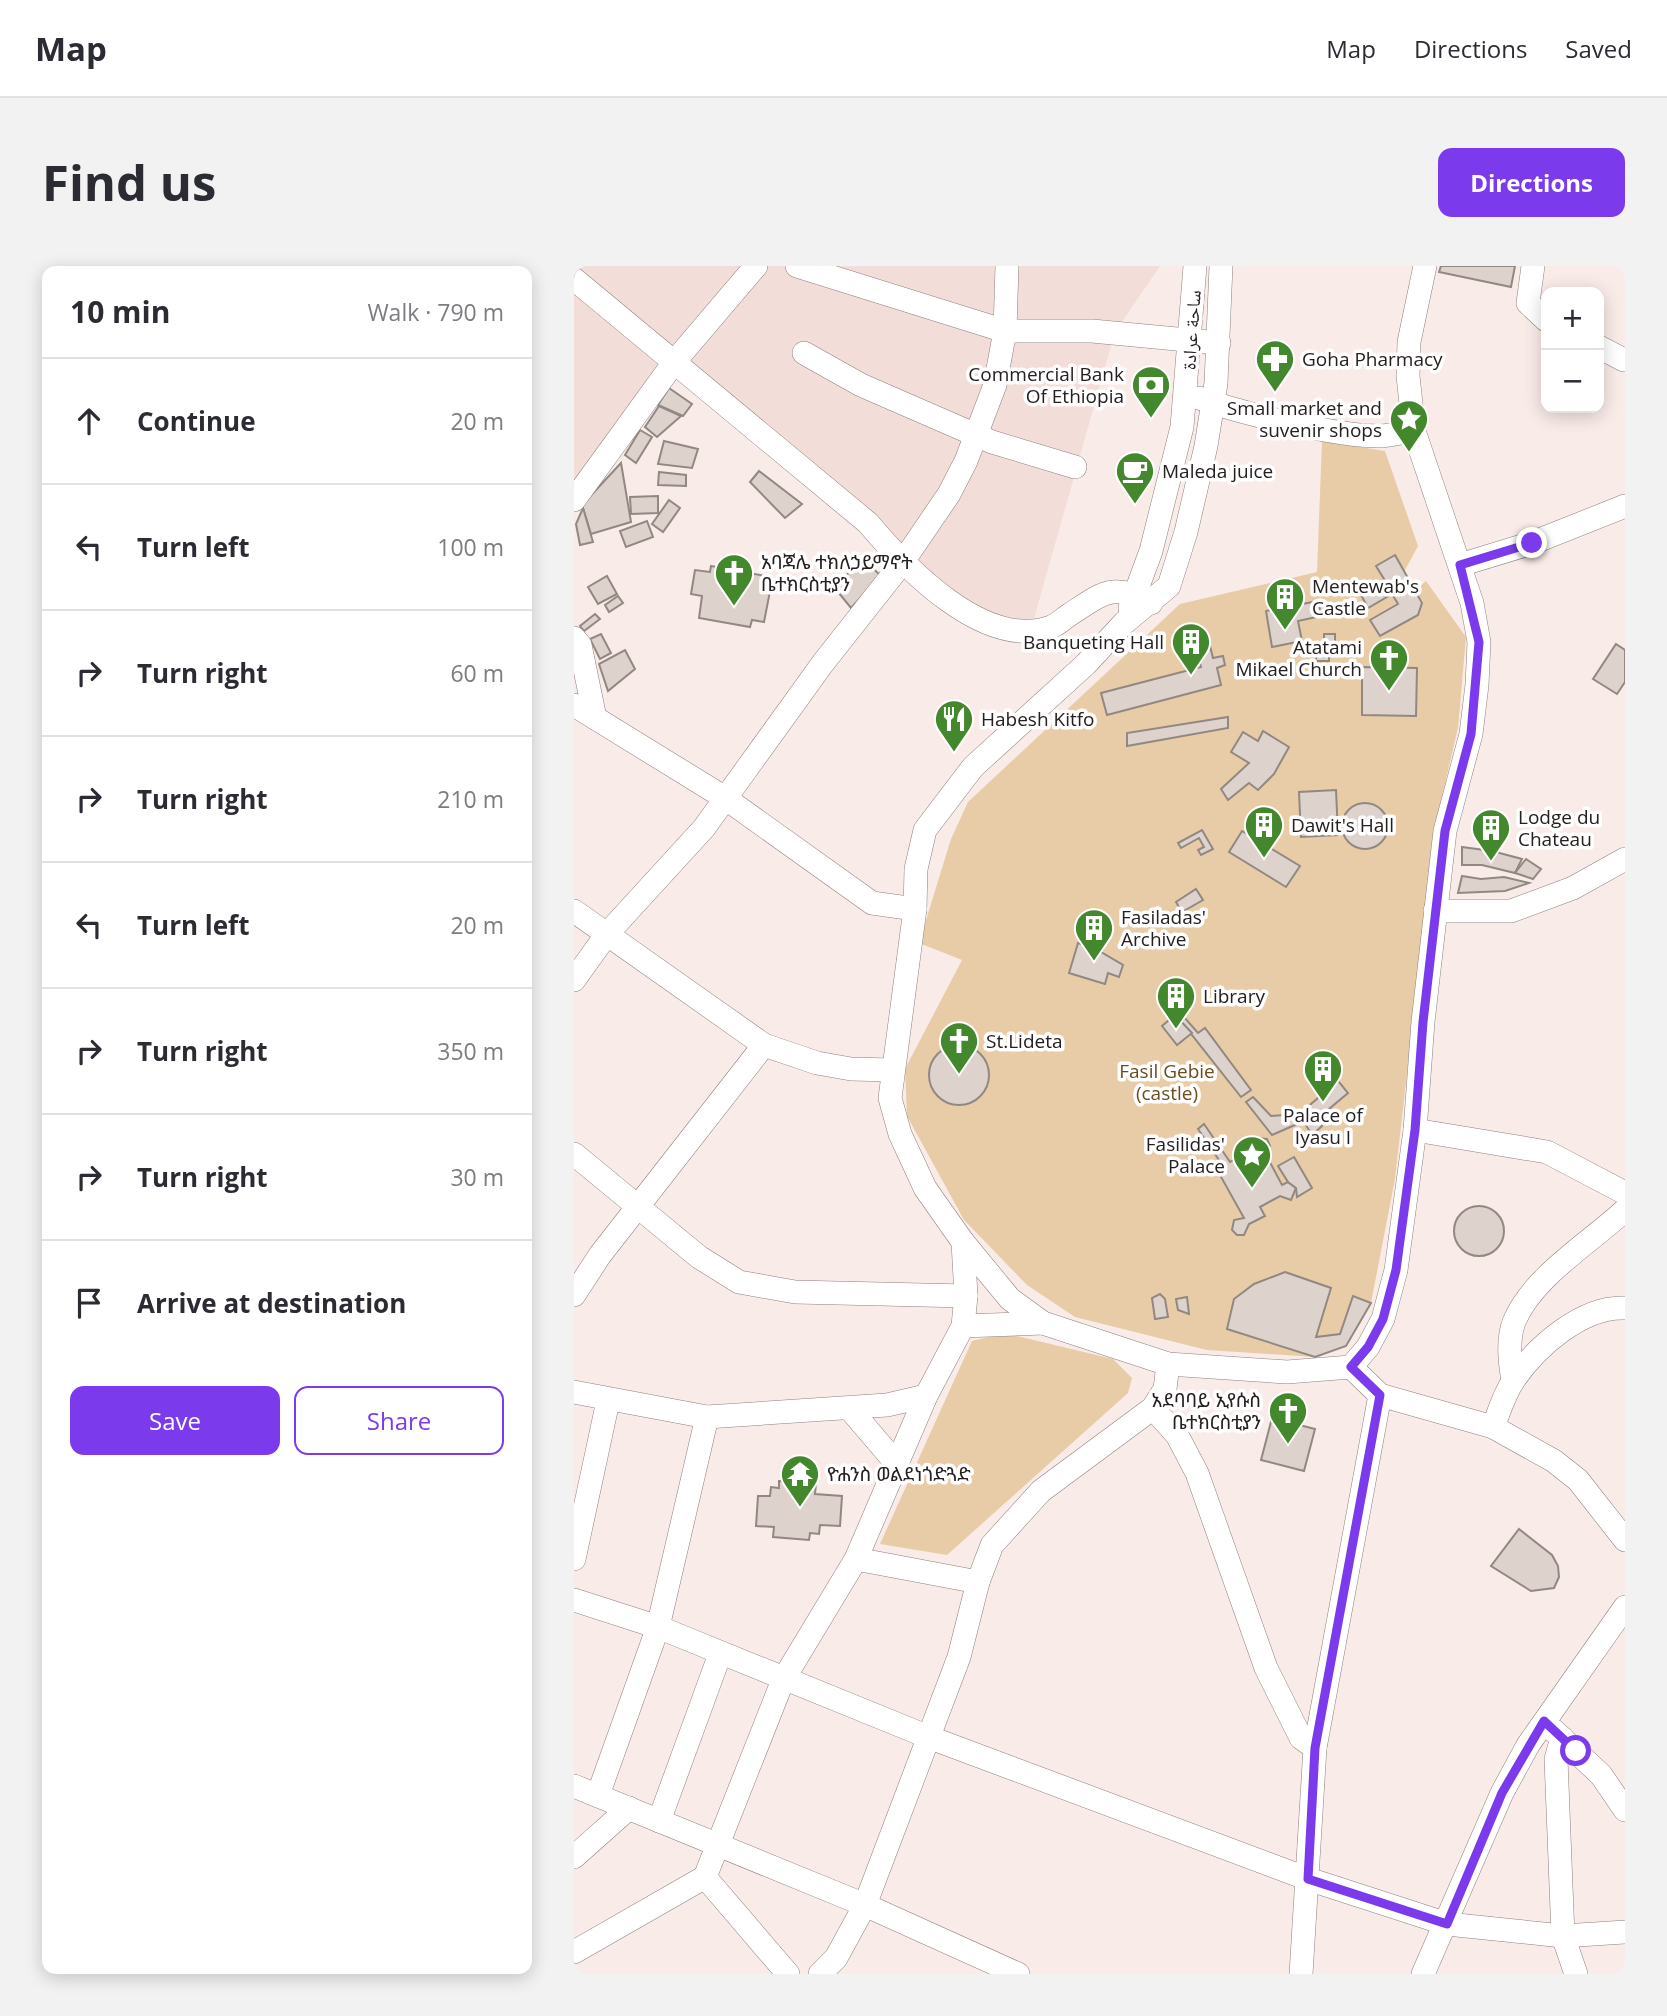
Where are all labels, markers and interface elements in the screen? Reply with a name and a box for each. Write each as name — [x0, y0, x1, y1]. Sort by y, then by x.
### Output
text: Map — [35, 26, 107, 71]
text: Map — [1326, 32, 1376, 65]
text: Directions — [1414, 32, 1527, 65]
text: Saved — [1565, 32, 1632, 65]
button: Directions — [1438, 148, 1625, 217]
text: Find us — [42, 149, 216, 215]
map controls — [1541, 287, 1604, 413]
button: + — [1541, 287, 1604, 350]
street label: ساحة عرادة — [1175, 289, 1207, 371]
text: 10 min — [70, 291, 170, 332]
text: Walk · 790 m — [367, 296, 504, 328]
pharmacy icon: Goha Pharmacy — [1254, 338, 1296, 393]
place label: Goha Pharmacy — [1302, 346, 1443, 372]
button: − — [1541, 350, 1604, 413]
place label: Commercial Bank Of Ethiopia — [968, 361, 1124, 409]
bank icon: Commercial Bank Of Ethiopia — [1130, 364, 1172, 419]
place label: Small market and suvenir shops — [1227, 395, 1382, 443]
place icon: Small market and suvenir shops — [1388, 398, 1430, 453]
icon: ahead — [70, 402, 108, 440]
text: Continue — [137, 403, 256, 439]
text: 20 m — [450, 405, 504, 437]
cafe icon: Maleda juice — [1114, 450, 1156, 505]
place label: Maleda juice — [1162, 458, 1273, 484]
route end — [1516, 527, 1547, 558]
icon: left — [70, 528, 108, 566]
text: Turn left — [137, 529, 249, 565]
text: 100 m — [437, 531, 504, 563]
place label: አባጃሌ ተክለኃይማኖት ቤተክርስቲያን — [761, 549, 913, 597]
church icon: አባጃሌ ተክለኃይማኖት ቤተክርስቲያን — [713, 552, 755, 607]
place label: Mentewab's Castle — [1312, 573, 1419, 621]
building icon: Mentewab's Castle — [1264, 576, 1306, 631]
building icon: Banqueting Hall — [1170, 621, 1212, 676]
place label: Banqueting Hall — [1023, 629, 1164, 655]
place label: Atatami Mikael Church — [1235, 634, 1362, 682]
church icon: Atatami Mikael Church — [1368, 637, 1410, 692]
icon: right — [70, 654, 108, 692]
text: Turn right — [137, 655, 268, 691]
text: 60 m — [450, 657, 504, 689]
restaurant icon: Habesh Kitfo — [933, 698, 975, 753]
place label: Habesh Kitfo — [981, 706, 1095, 732]
icon: right — [70, 780, 108, 818]
text: Turn right — [137, 781, 268, 817]
text: 210 m — [437, 783, 504, 815]
building icon: Dawit's Hall — [1243, 804, 1285, 859]
place label: Lodge du Chateau — [1518, 804, 1600, 852]
building icon: Lodge du Chateau — [1470, 807, 1512, 862]
place label: Dawit's Hall — [1291, 812, 1394, 838]
place label: Fasiladas' Archive — [1121, 904, 1206, 952]
icon: left — [70, 906, 108, 944]
text: Turn left — [137, 907, 249, 943]
building icon: Fasiladas' Archive — [1073, 907, 1115, 962]
text: 20 m — [450, 909, 504, 941]
building icon: Library — [1155, 975, 1197, 1030]
place label: Library — [1203, 983, 1265, 1009]
church icon: St.Lideta — [938, 1020, 980, 1075]
place label: St.Lideta — [986, 1028, 1063, 1054]
icon: right — [70, 1032, 108, 1070]
text: Turn right — [137, 1033, 268, 1069]
text: 350 m — [437, 1035, 504, 1067]
building icon: Palace of Iyasu I — [1302, 1048, 1344, 1103]
park label: Fasil Gebie (castle) — [1119, 1058, 1215, 1106]
place label: Palace of Iyasu I — [1283, 1102, 1365, 1150]
place label: Fasilidas' Palace — [1146, 1131, 1225, 1179]
place icon: Fasilidas' Palace — [1231, 1134, 1273, 1189]
icon: right — [70, 1158, 108, 1196]
text: Turn right — [137, 1159, 268, 1195]
text: 30 m — [450, 1161, 504, 1193]
icon: arrive — [70, 1284, 108, 1322]
text: Arrive at destination — [137, 1285, 406, 1321]
button: Save — [70, 1386, 280, 1455]
button: Share — [294, 1386, 504, 1455]
place label: አደባባይ ኢየሱስ ቤተክርስቲያን — [1152, 1387, 1261, 1435]
church icon: አደባባይ ኢየሱስ ቤተክርስቲያን — [1267, 1390, 1309, 1445]
temple icon: ዮሐንስ ወልደነጎድጓድ — [779, 1453, 821, 1508]
place label: ዮሐንስ ወልደነጎድጓድ — [827, 1461, 971, 1487]
route start — [1560, 1735, 1591, 1766]

